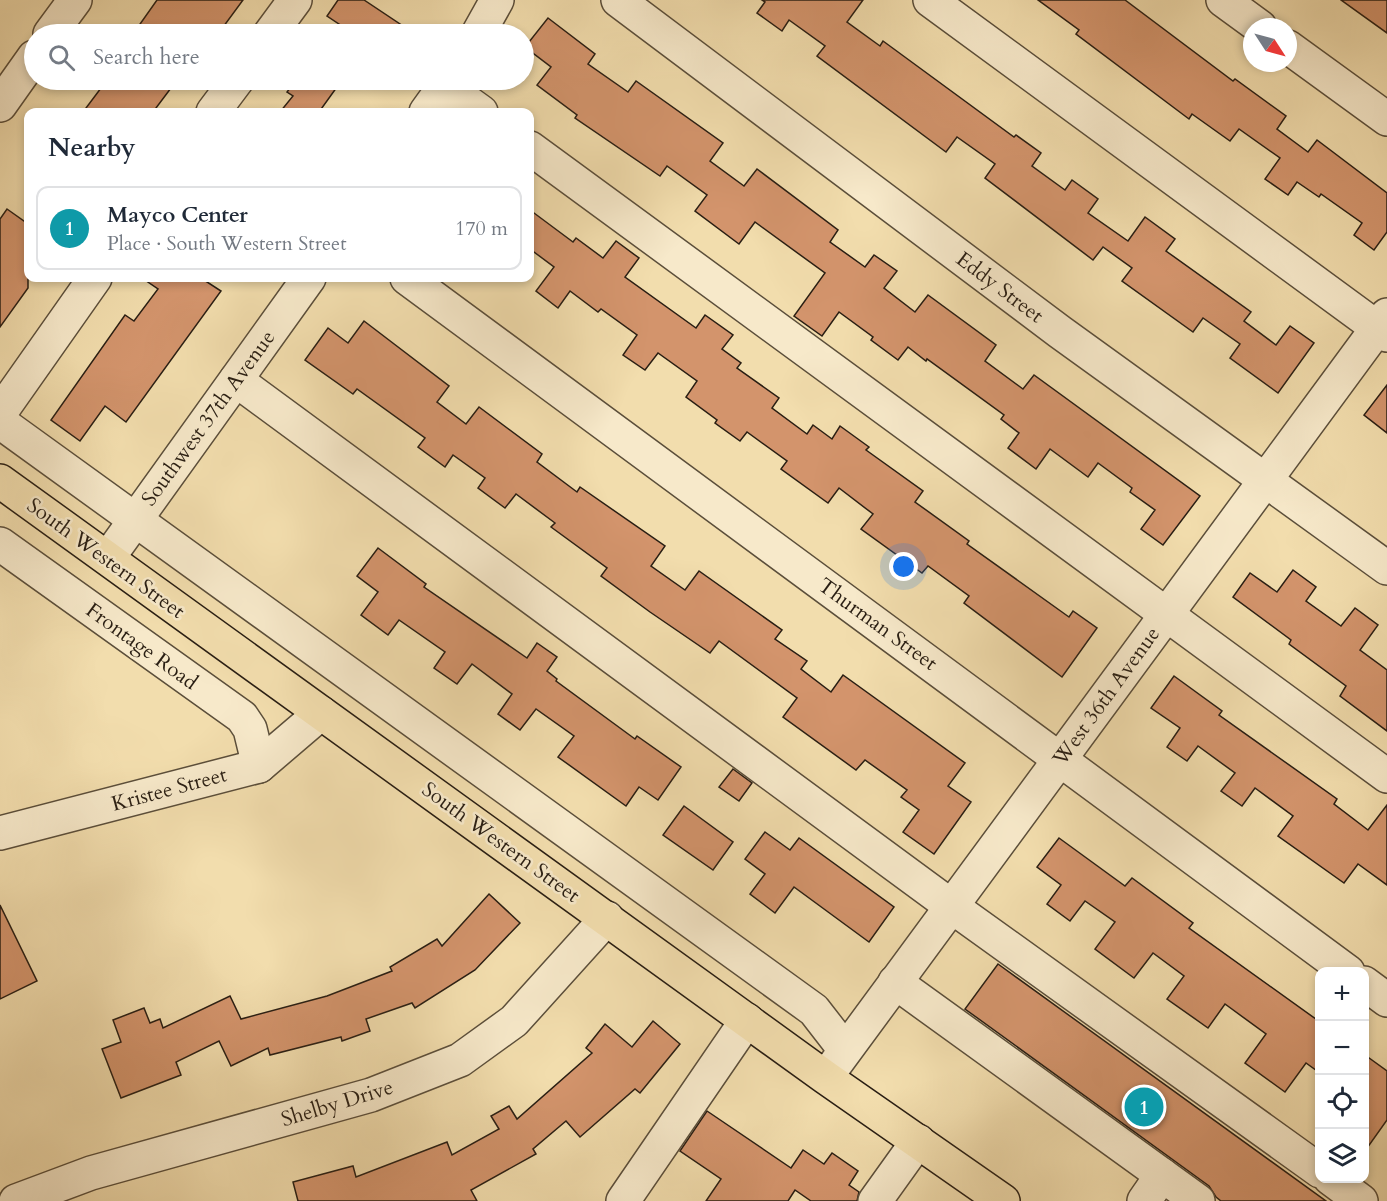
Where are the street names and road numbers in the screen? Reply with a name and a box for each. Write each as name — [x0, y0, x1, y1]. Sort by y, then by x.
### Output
street label: Eddy Street — [950, 245, 1050, 330]
street label: Southwest 37th Avenue — [135, 325, 282, 512]
street label: South Western Street — [21, 491, 191, 626]
street label: Thurman Street — [812, 571, 944, 678]
street label: Frontage Road — [80, 596, 204, 697]
street label: West 36th Avenue — [1045, 621, 1167, 773]
street label: Kristee Street — [108, 760, 230, 819]
street label: South Western Street — [416, 775, 586, 910]
street label: Shelby Drive — [278, 1073, 397, 1134]

